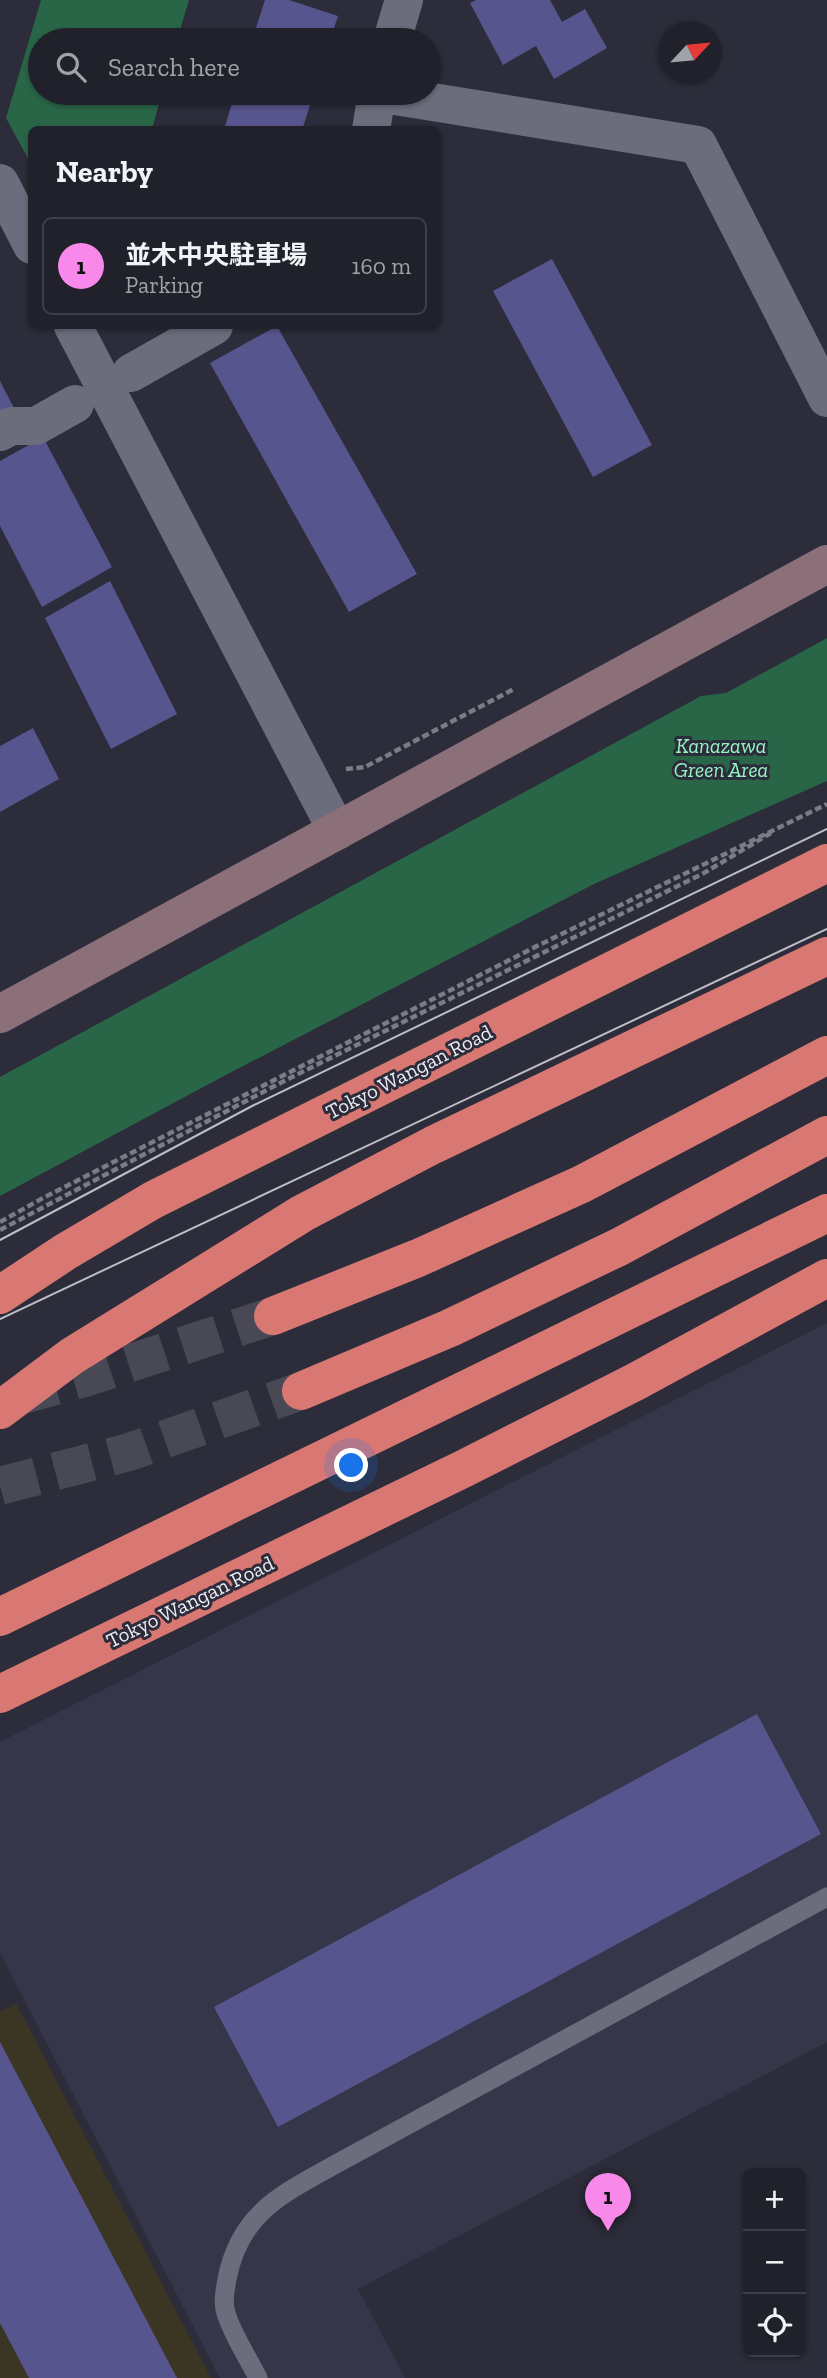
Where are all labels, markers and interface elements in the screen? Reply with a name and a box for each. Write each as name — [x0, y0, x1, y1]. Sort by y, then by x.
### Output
north arrow — [659, 21, 722, 84]
search box — [28, 28, 441, 105]
icon: search — [52, 48, 90, 86]
text: Search here — [108, 51, 240, 83]
text: Nearby — [56, 154, 153, 190]
text: 並木中央駐車場 — [125, 239, 307, 271]
text: 1 — [76, 252, 86, 280]
text: 160 m — [352, 252, 411, 280]
text: Parking — [125, 271, 203, 299]
park label: Kanazawa Green Area — [674, 733, 768, 782]
street label: Tokyo Wangan Road — [322, 1019, 496, 1124]
your location — [334, 1448, 368, 1482]
street label: Tokyo Wangan Road — [102, 1550, 278, 1653]
map controls — [743, 2168, 806, 2357]
button: + — [743, 2168, 806, 2231]
pin: 1 — [585, 2173, 631, 2231]
button: − — [743, 2231, 806, 2294]
button: locate — [743, 2294, 806, 2357]

